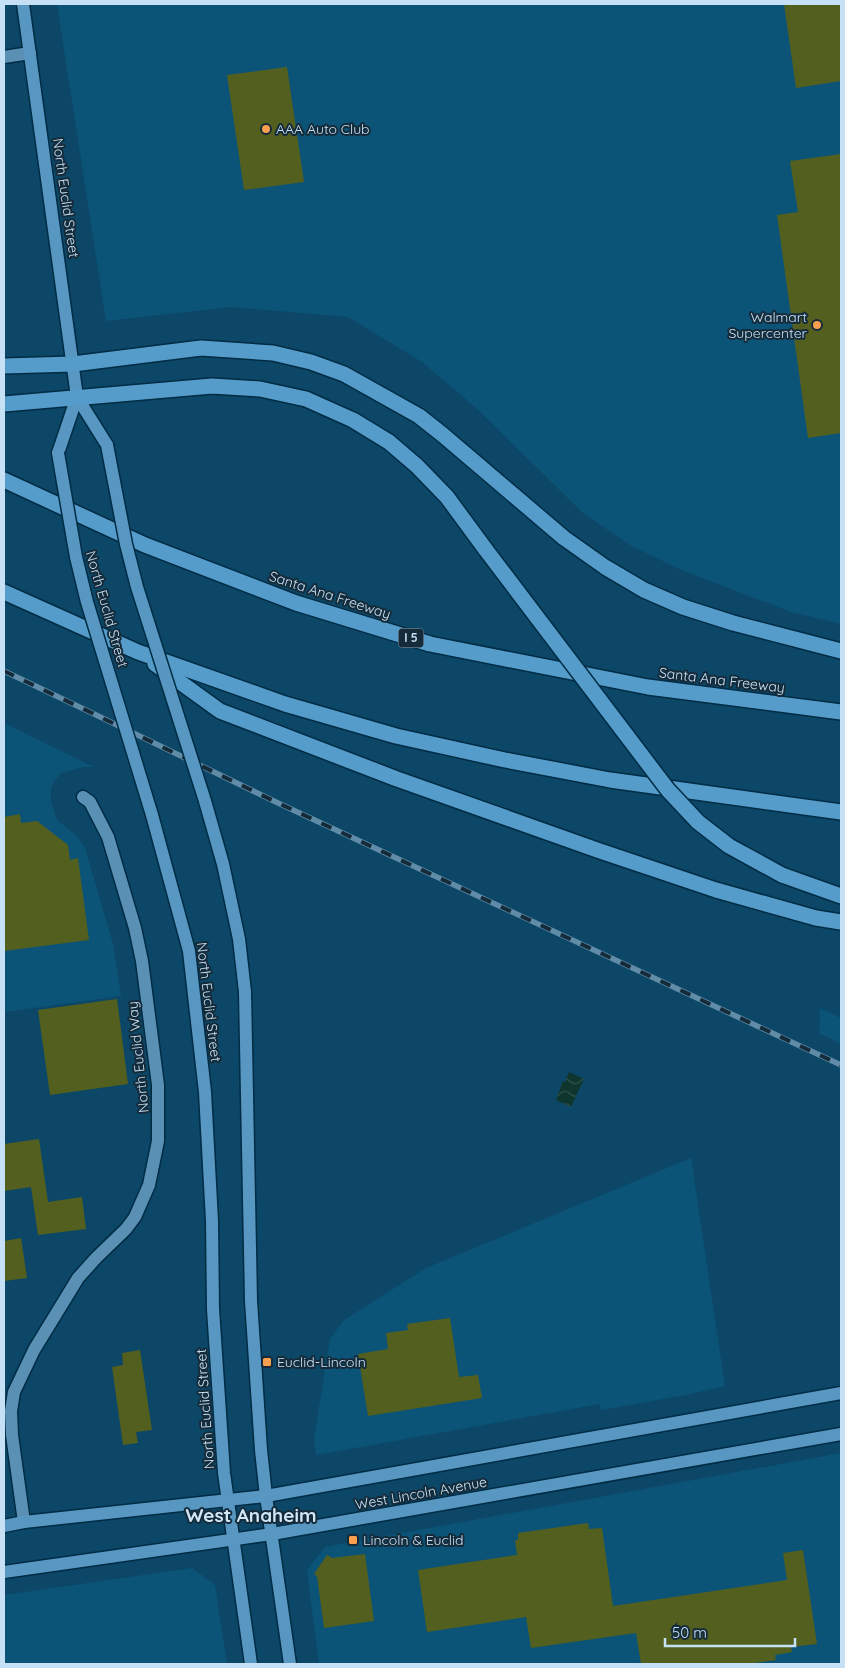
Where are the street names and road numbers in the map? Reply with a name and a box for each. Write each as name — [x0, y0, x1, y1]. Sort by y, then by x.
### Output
street label: North Euclid Street — [49, 137, 83, 259]
street label: North Euclid Street — [82, 549, 132, 670]
street label: Santa Ana Freeway — [267, 567, 393, 623]
road number: I 5 — [398, 628, 424, 648]
street label: Santa Ana Freeway — [658, 663, 786, 697]
street label: North Euclid Street — [193, 941, 225, 1063]
street label: North Euclid Way — [123, 1000, 153, 1114]
street label: North Euclid Street — [192, 1348, 218, 1470]
street label: West Lincoln Avenue — [354, 1473, 488, 1513]

